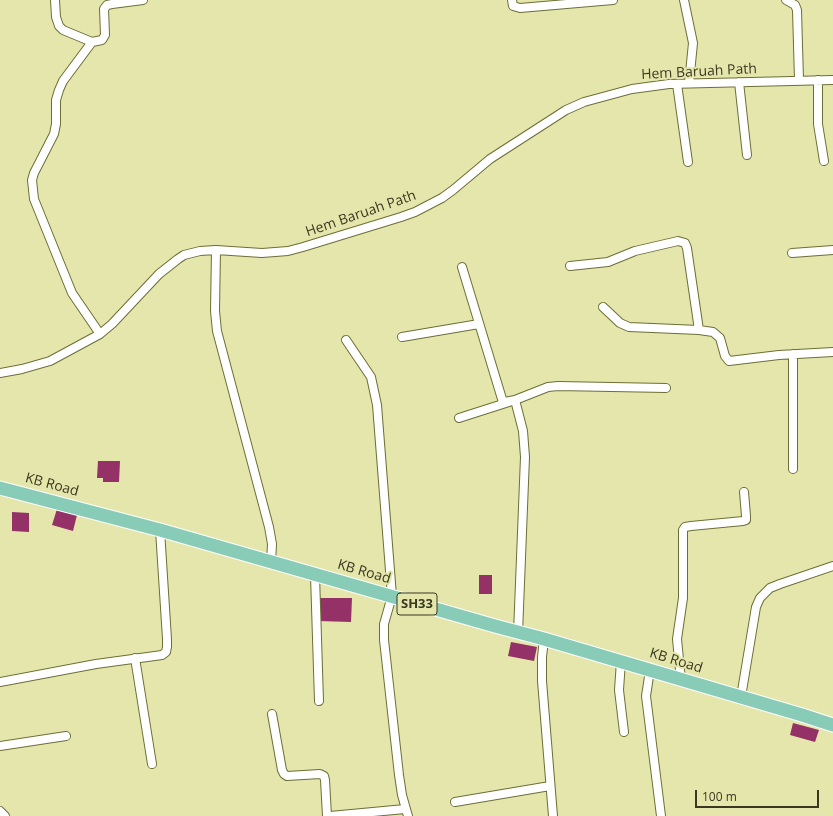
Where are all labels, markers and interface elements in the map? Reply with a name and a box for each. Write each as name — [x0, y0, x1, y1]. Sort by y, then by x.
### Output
street label: Hem Baruah Path — [641, 61, 757, 83]
street label: Hem Baruah Path — [304, 187, 418, 241]
street label: KB Road — [23, 470, 81, 500]
street label: KB Road — [335, 556, 393, 588]
road number: SH33 — [397, 593, 437, 615]
street label: KB Road — [647, 645, 705, 677]
scale bar — [697, 782, 821, 808]
text: 100 m — [702, 788, 737, 805]

